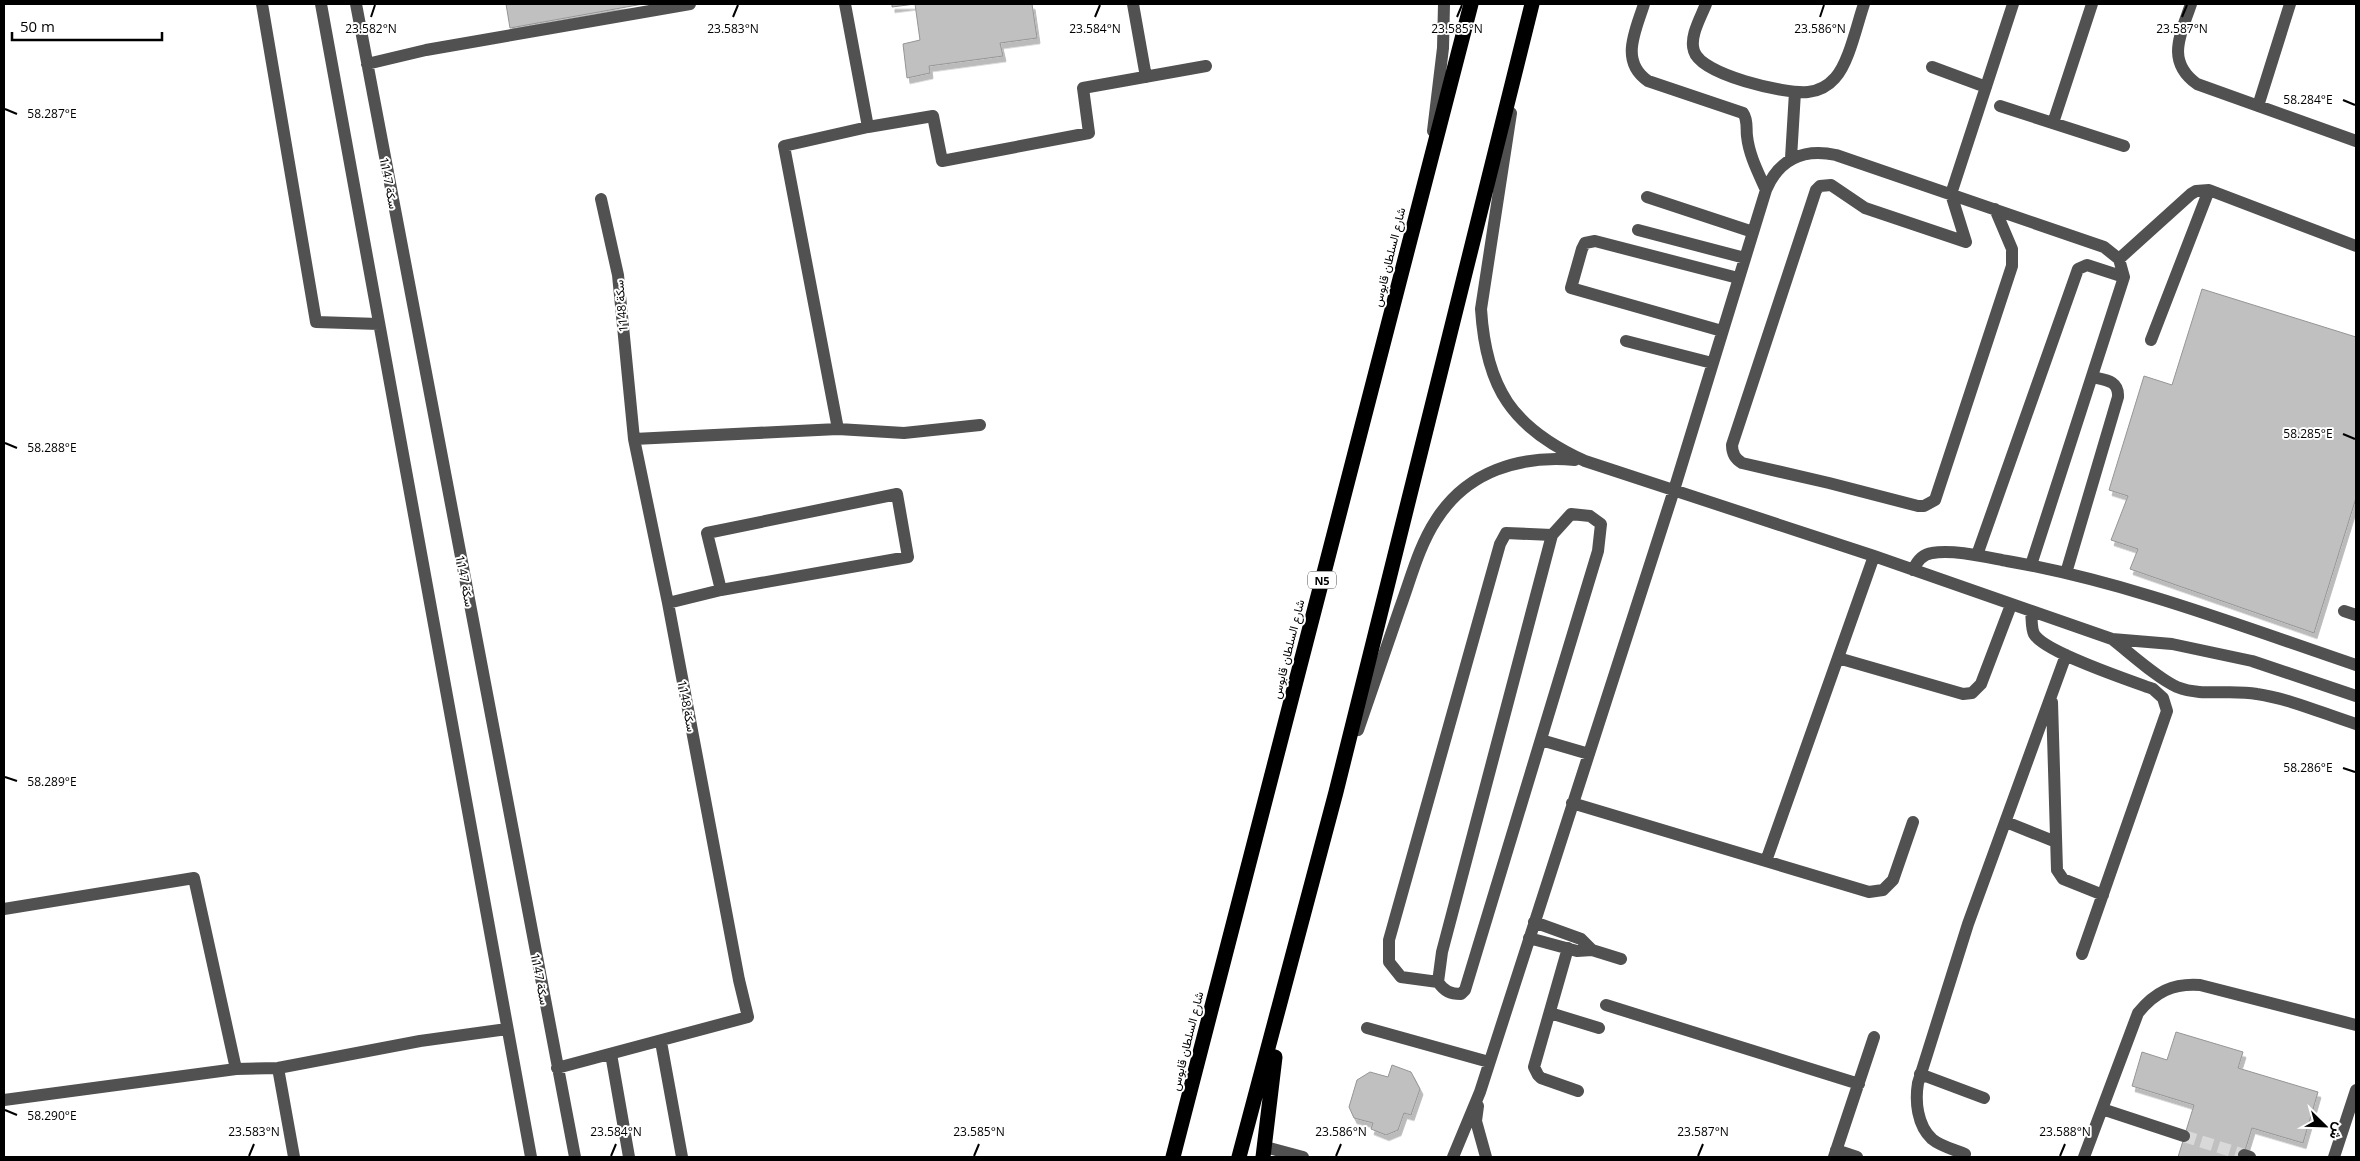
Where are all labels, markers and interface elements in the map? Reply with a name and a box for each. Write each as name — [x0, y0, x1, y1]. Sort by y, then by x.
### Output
scale bar — [12, 10, 162, 42]
text: 50 m — [20, 16, 55, 36]
text: 23.582°N — [345, 20, 397, 37]
text: 23.583°N — [707, 20, 759, 37]
text: 23.584°N — [1069, 20, 1121, 37]
text: 23.585°N — [1431, 20, 1483, 37]
text: 23.586°N — [1794, 20, 1846, 37]
text: 23.587°N — [2156, 20, 2208, 37]
text: 58.284°E — [2283, 91, 2333, 108]
text: 58.287°E — [27, 105, 77, 122]
street label: سكة 1147 — [376, 156, 402, 210]
street label: شارع السلطان قابوس — [1368, 206, 1411, 309]
street label: سكة 1148 — [610, 279, 632, 333]
text: 58.285°E — [2283, 425, 2333, 442]
text: 58.288°E — [27, 439, 77, 456]
street label: سكة 1147 — [452, 554, 478, 608]
road number: N5 — [1308, 572, 1336, 588]
street label: شارع السلطان قابوس — [1267, 598, 1310, 701]
street label: سكة 1148 — [674, 679, 700, 733]
text: 58.286°E — [2283, 759, 2333, 776]
text: 58.289°E — [27, 773, 77, 790]
street label: سكة 1147 — [527, 952, 553, 1006]
street label: شارع السلطان قابوس — [1166, 990, 1209, 1093]
north arrow — [2300, 1101, 2350, 1151]
text: 58.290°E — [27, 1107, 77, 1124]
text: ش — [2325, 1120, 2349, 1143]
text: 23.583°N — [228, 1123, 280, 1140]
text: 23.584°N — [590, 1123, 642, 1140]
text: 23.585°N — [953, 1123, 1005, 1140]
text: 23.586°N — [1315, 1123, 1367, 1140]
text: 23.587°N — [1677, 1123, 1729, 1140]
text: 23.588°N — [2039, 1123, 2091, 1140]

